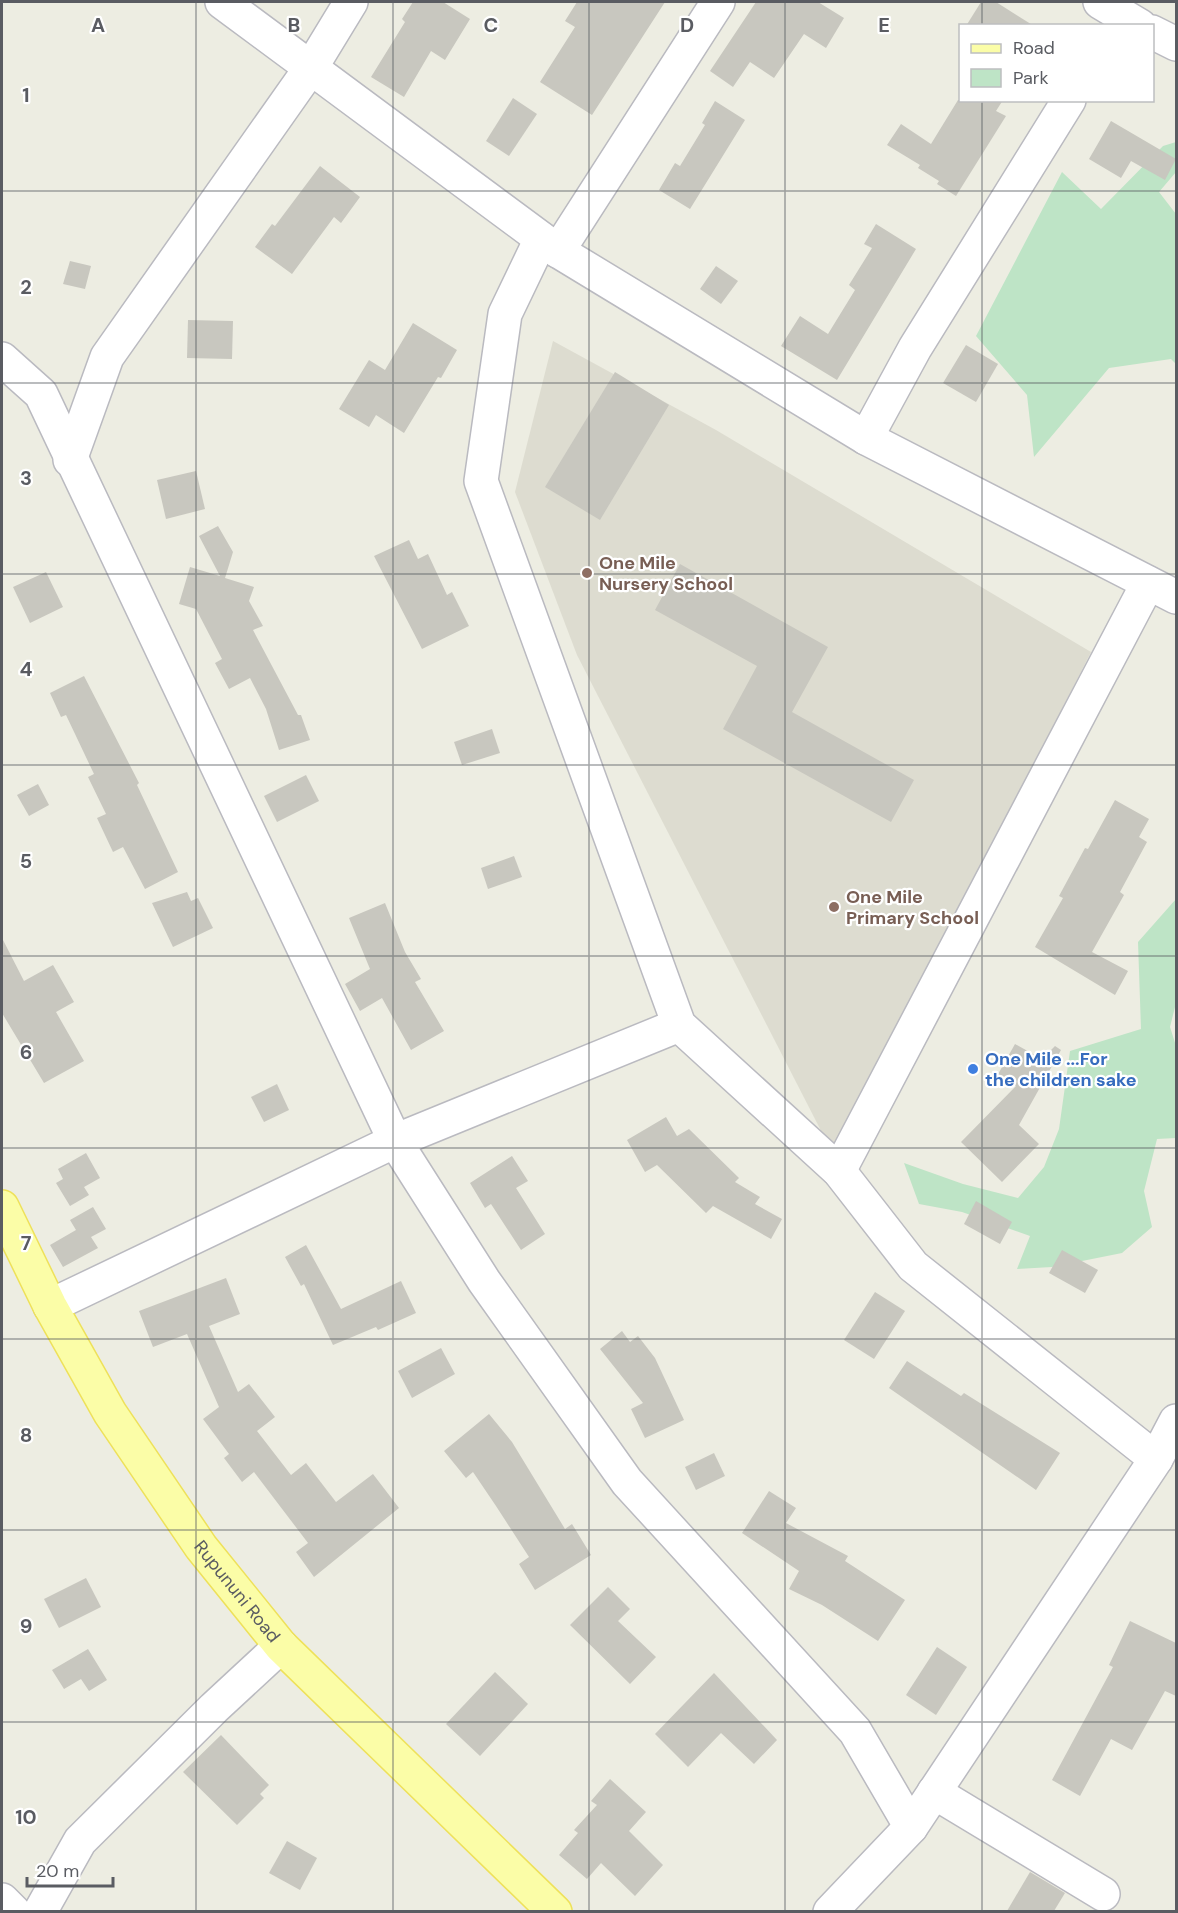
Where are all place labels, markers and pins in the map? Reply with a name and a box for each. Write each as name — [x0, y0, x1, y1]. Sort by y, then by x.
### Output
place label: One Mile Nursery School — [599, 551, 733, 596]
marker: One Mile Nursery School — [580, 566, 594, 580]
place label: One Mile Primary School — [846, 885, 979, 930]
marker: One Mile Primary School — [827, 900, 841, 914]
place label: One Mile ...For the children sake — [985, 1047, 1137, 1092]
marker: One Mile ...For the children sake — [966, 1062, 980, 1076]

